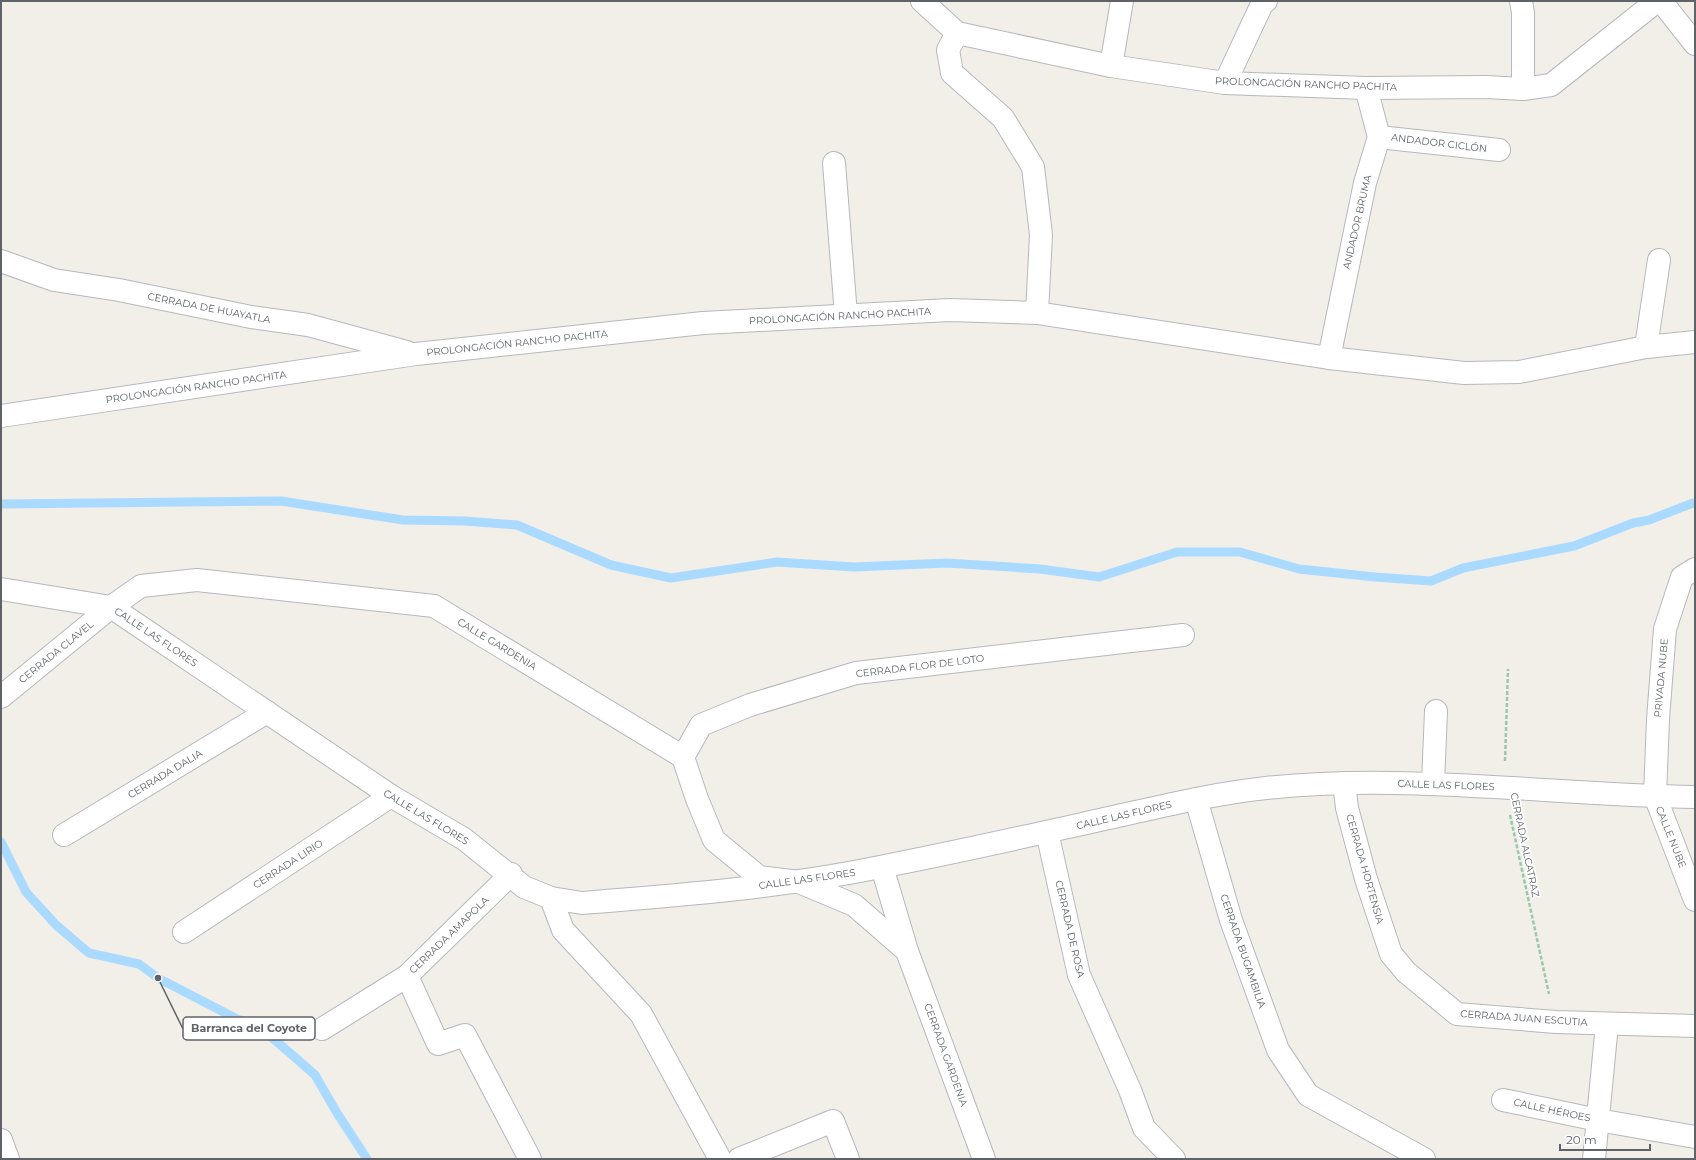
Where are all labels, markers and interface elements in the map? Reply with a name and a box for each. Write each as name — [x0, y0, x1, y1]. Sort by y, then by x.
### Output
street label: PROLONGACIÓN RANCHO PACHITA — [1215, 74, 1398, 94]
street label: ANDADOR CICLÓN — [1390, 131, 1488, 155]
street label: ANDADOR BRUMA — [1340, 173, 1374, 270]
street label: CERRADA DE HUAYATLA — [146, 290, 272, 326]
street label: PROLONGACIÓN RANCHO PACHITA — [749, 305, 932, 327]
street label: PROLONGACIÓN RANCHO PACHITA — [426, 327, 609, 359]
street label: PROLONGACIÓN RANCHO PACHITA — [105, 368, 288, 406]
street label: CALLE LAS FLORES — [112, 604, 200, 670]
street label: CALLE GARDENIA — [455, 615, 540, 673]
street label: CERRADA CLAVEL — [16, 618, 96, 686]
street label: PRIVADA NUBE — [1651, 638, 1671, 718]
street label: CERRADA FLOR DE LOTO — [855, 652, 985, 680]
street label: CERRADA DALIA — [125, 746, 205, 801]
street label: CALLE LAS FLORES — [1397, 777, 1495, 793]
street label: CALLE LAS FLORES — [381, 786, 471, 848]
street label: CERRADA ALCATRAZ — [1508, 791, 1543, 899]
street label: CALLE LAS FLORES — [1075, 798, 1173, 832]
street label: CALLE NUBE — [1653, 804, 1689, 870]
street label: CERRADA HORTENSIA — [1343, 812, 1387, 926]
street label: CERRADA LIRIO — [251, 837, 325, 891]
street label: CALLE LAS FLORES — [758, 866, 856, 892]
street label: CERRADA DE ROSA — [1052, 879, 1088, 980]
street label: CERRADA BUGAMBILIA — [1217, 892, 1269, 1011]
street label: CERRADA AMAPOLA — [406, 893, 492, 976]
street label: CERRADA GARDENIA — [921, 1002, 971, 1109]
street label: CERRADA JUAN ESCUTIA — [1460, 1007, 1589, 1029]
callout: Barranca del Coyote — [183, 1017, 315, 1040]
text: Barranca del Coyote — [191, 1021, 307, 1035]
street label: CALLE HÉROES — [1512, 1095, 1592, 1125]
scale bar — [1560, 1126, 1650, 1152]
text: 20 m — [1566, 1132, 1597, 1147]

